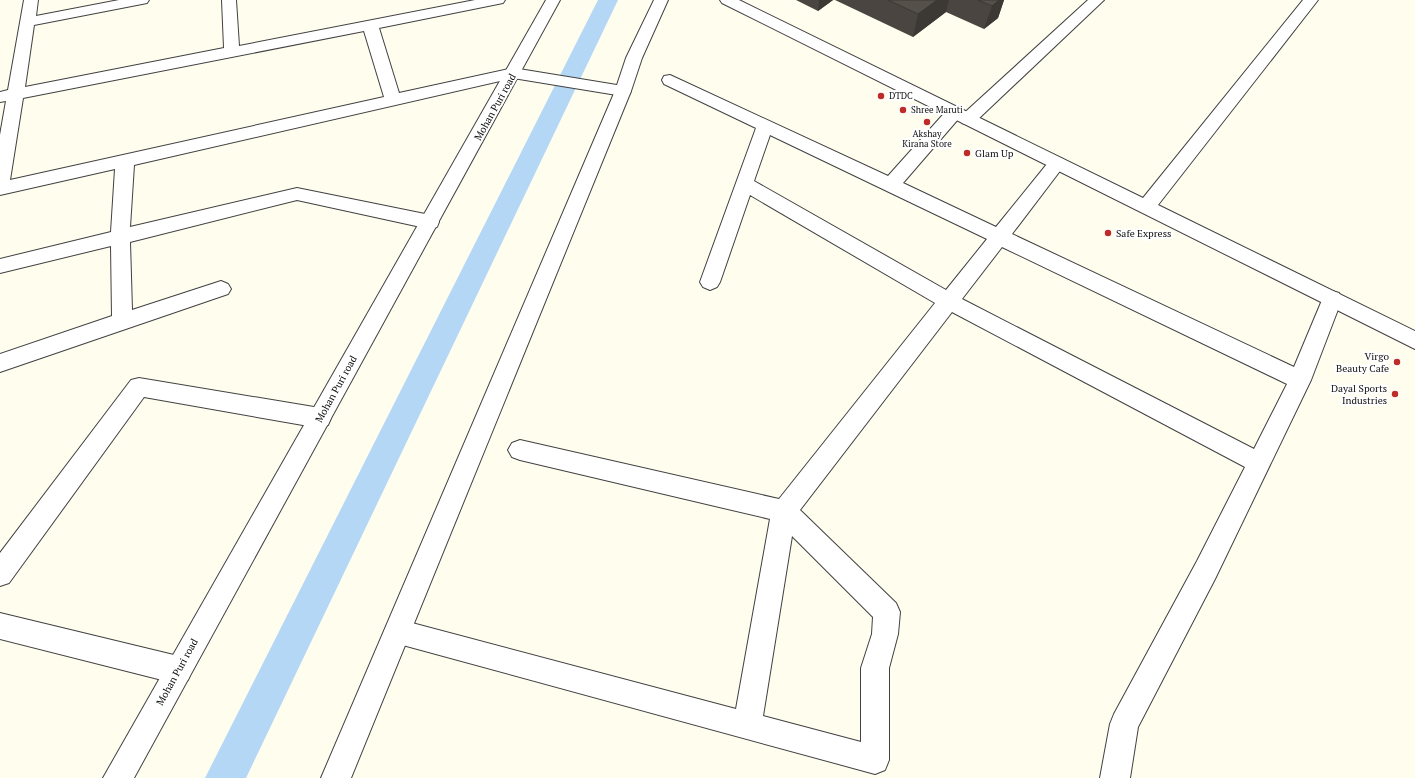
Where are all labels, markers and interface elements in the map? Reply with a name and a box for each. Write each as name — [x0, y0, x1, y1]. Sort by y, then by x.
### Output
street label: Mohan Puri road — [471, 71, 519, 143]
place label: DTDC — [889, 90, 913, 102]
marker: DTDC — [876, 91, 886, 101]
place label: Shree Maruti — [911, 104, 963, 116]
marker: Shree Maruti — [898, 105, 908, 115]
marker: Akshay Kirana Store — [922, 117, 932, 127]
place label: Akshay Kirana Store — [902, 128, 952, 150]
place label: Glam Up — [975, 147, 1014, 160]
marker: Glam Up — [962, 148, 972, 158]
place label: Safe Express — [1116, 227, 1171, 240]
marker: Safe Express — [1103, 228, 1113, 238]
place label: Virgo Beauty Cafe — [1336, 350, 1389, 375]
street label: Mohan Puri road — [312, 353, 360, 425]
marker: Virgo Beauty Cafe — [1392, 357, 1402, 367]
place label: Dayal Sports Industries — [1331, 382, 1387, 407]
marker: Dayal Sports Industries — [1390, 389, 1400, 399]
street label: Mohan Puri road — [153, 636, 201, 708]

